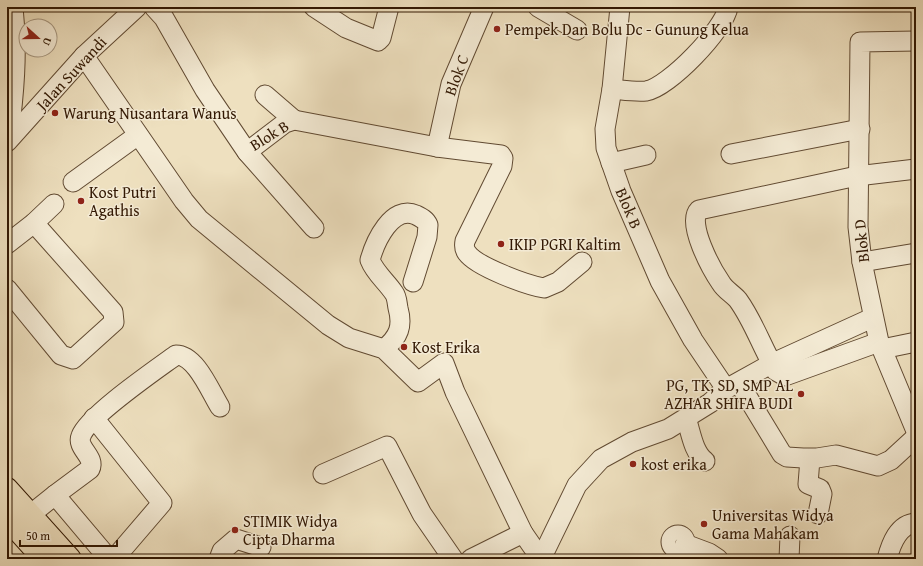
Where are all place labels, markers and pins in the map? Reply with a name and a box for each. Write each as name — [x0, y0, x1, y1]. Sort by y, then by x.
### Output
place label: Pempek Dan Bolu Dc - Gunung Kelua — [505, 17, 749, 41]
marker: Pempek Dan Bolu Dc - Gunung Kelua — [492, 24, 502, 34]
place label: Warung Nusantara Wanus — [63, 101, 237, 125]
marker: Warung Nusantara Wanus — [50, 108, 60, 118]
place label: Kost Putri Agathis — [89, 180, 157, 222]
marker: Kost Putri Agathis — [76, 196, 86, 206]
place label: IKIP PGRI Kaltim — [509, 232, 621, 256]
marker: IKIP PGRI Kaltim — [496, 239, 506, 249]
place label: Kost Erika — [412, 335, 480, 359]
marker: Kost Erika — [399, 342, 409, 352]
place label: PG, TK, SD, SMP AL AZHAR SHIFA BUDI — [664, 373, 793, 415]
marker: PG, TK, SD, SMP AL AZHAR SHIFA BUDI — [796, 389, 806, 399]
place label: kost erika — [641, 452, 707, 476]
marker: kost erika — [628, 459, 638, 469]
place label: Universitas Widya Gama Mahakam — [712, 503, 834, 545]
place label: STIMIK Widya Cipta Dharma — [243, 509, 338, 551]
marker: Universitas Widya Gama Mahakam — [699, 519, 709, 529]
marker: STIMIK Widya Cipta Dharma — [230, 525, 240, 535]

